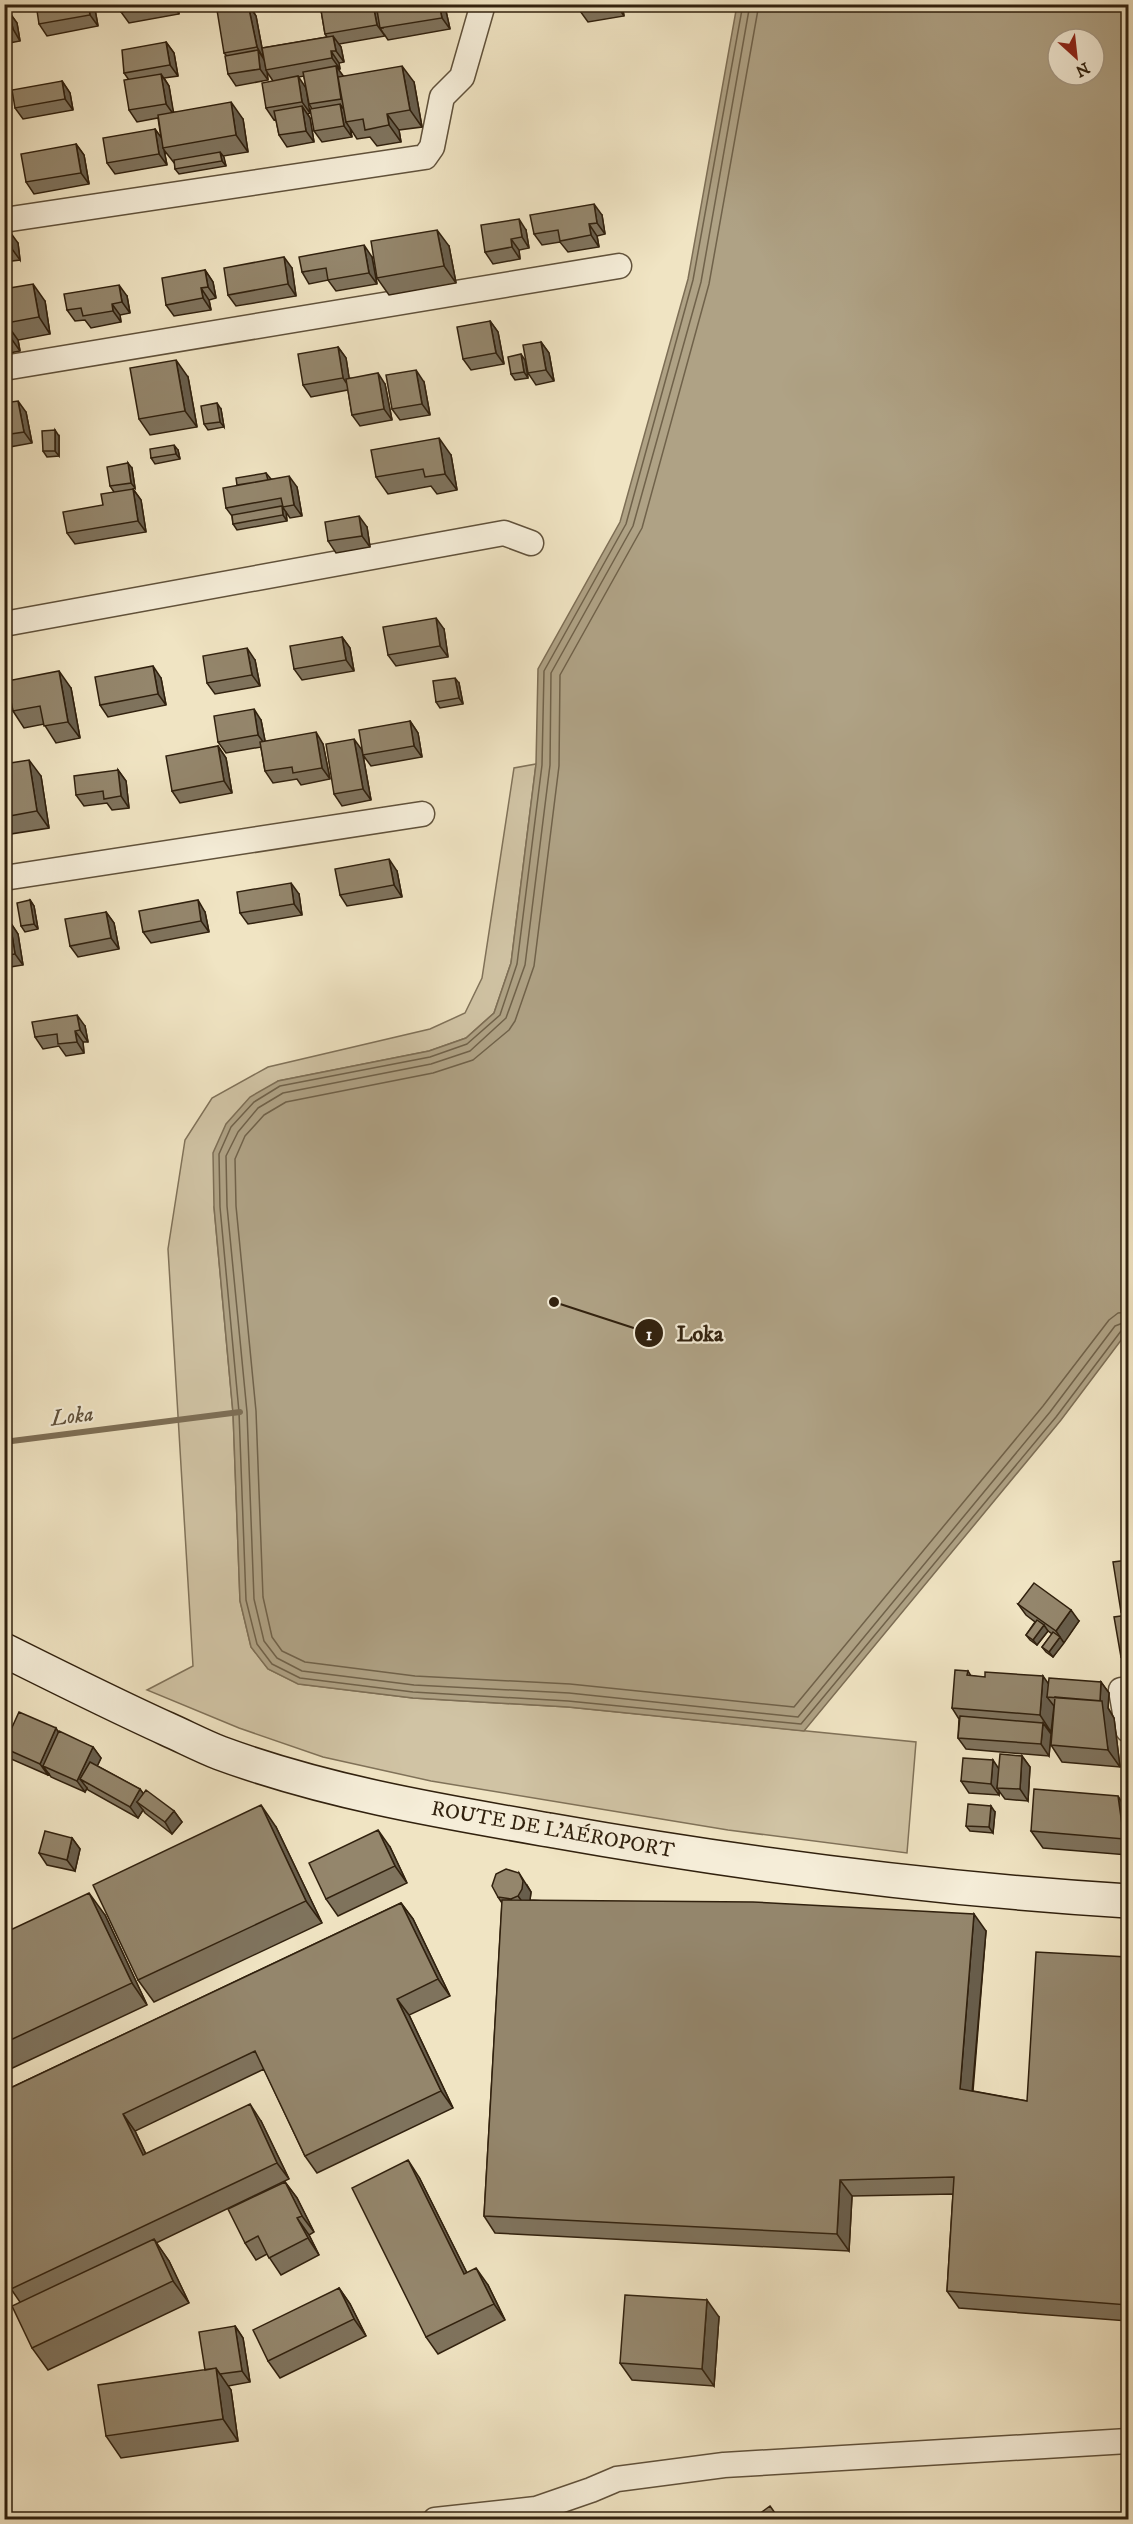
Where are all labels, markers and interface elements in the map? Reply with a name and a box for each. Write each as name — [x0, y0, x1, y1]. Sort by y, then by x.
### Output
north arrow — [1046, 27, 1106, 87]
text: N — [1072, 58, 1093, 81]
callout: Loka — [634, 1313, 735, 1353]
text: Loka — [677, 1321, 724, 1348]
text: 1 — [646, 1324, 653, 1346]
water label: Loka — [47, 1400, 95, 1433]
street label: ROUTE DE L'AÉROPORT — [429, 1795, 677, 1864]

